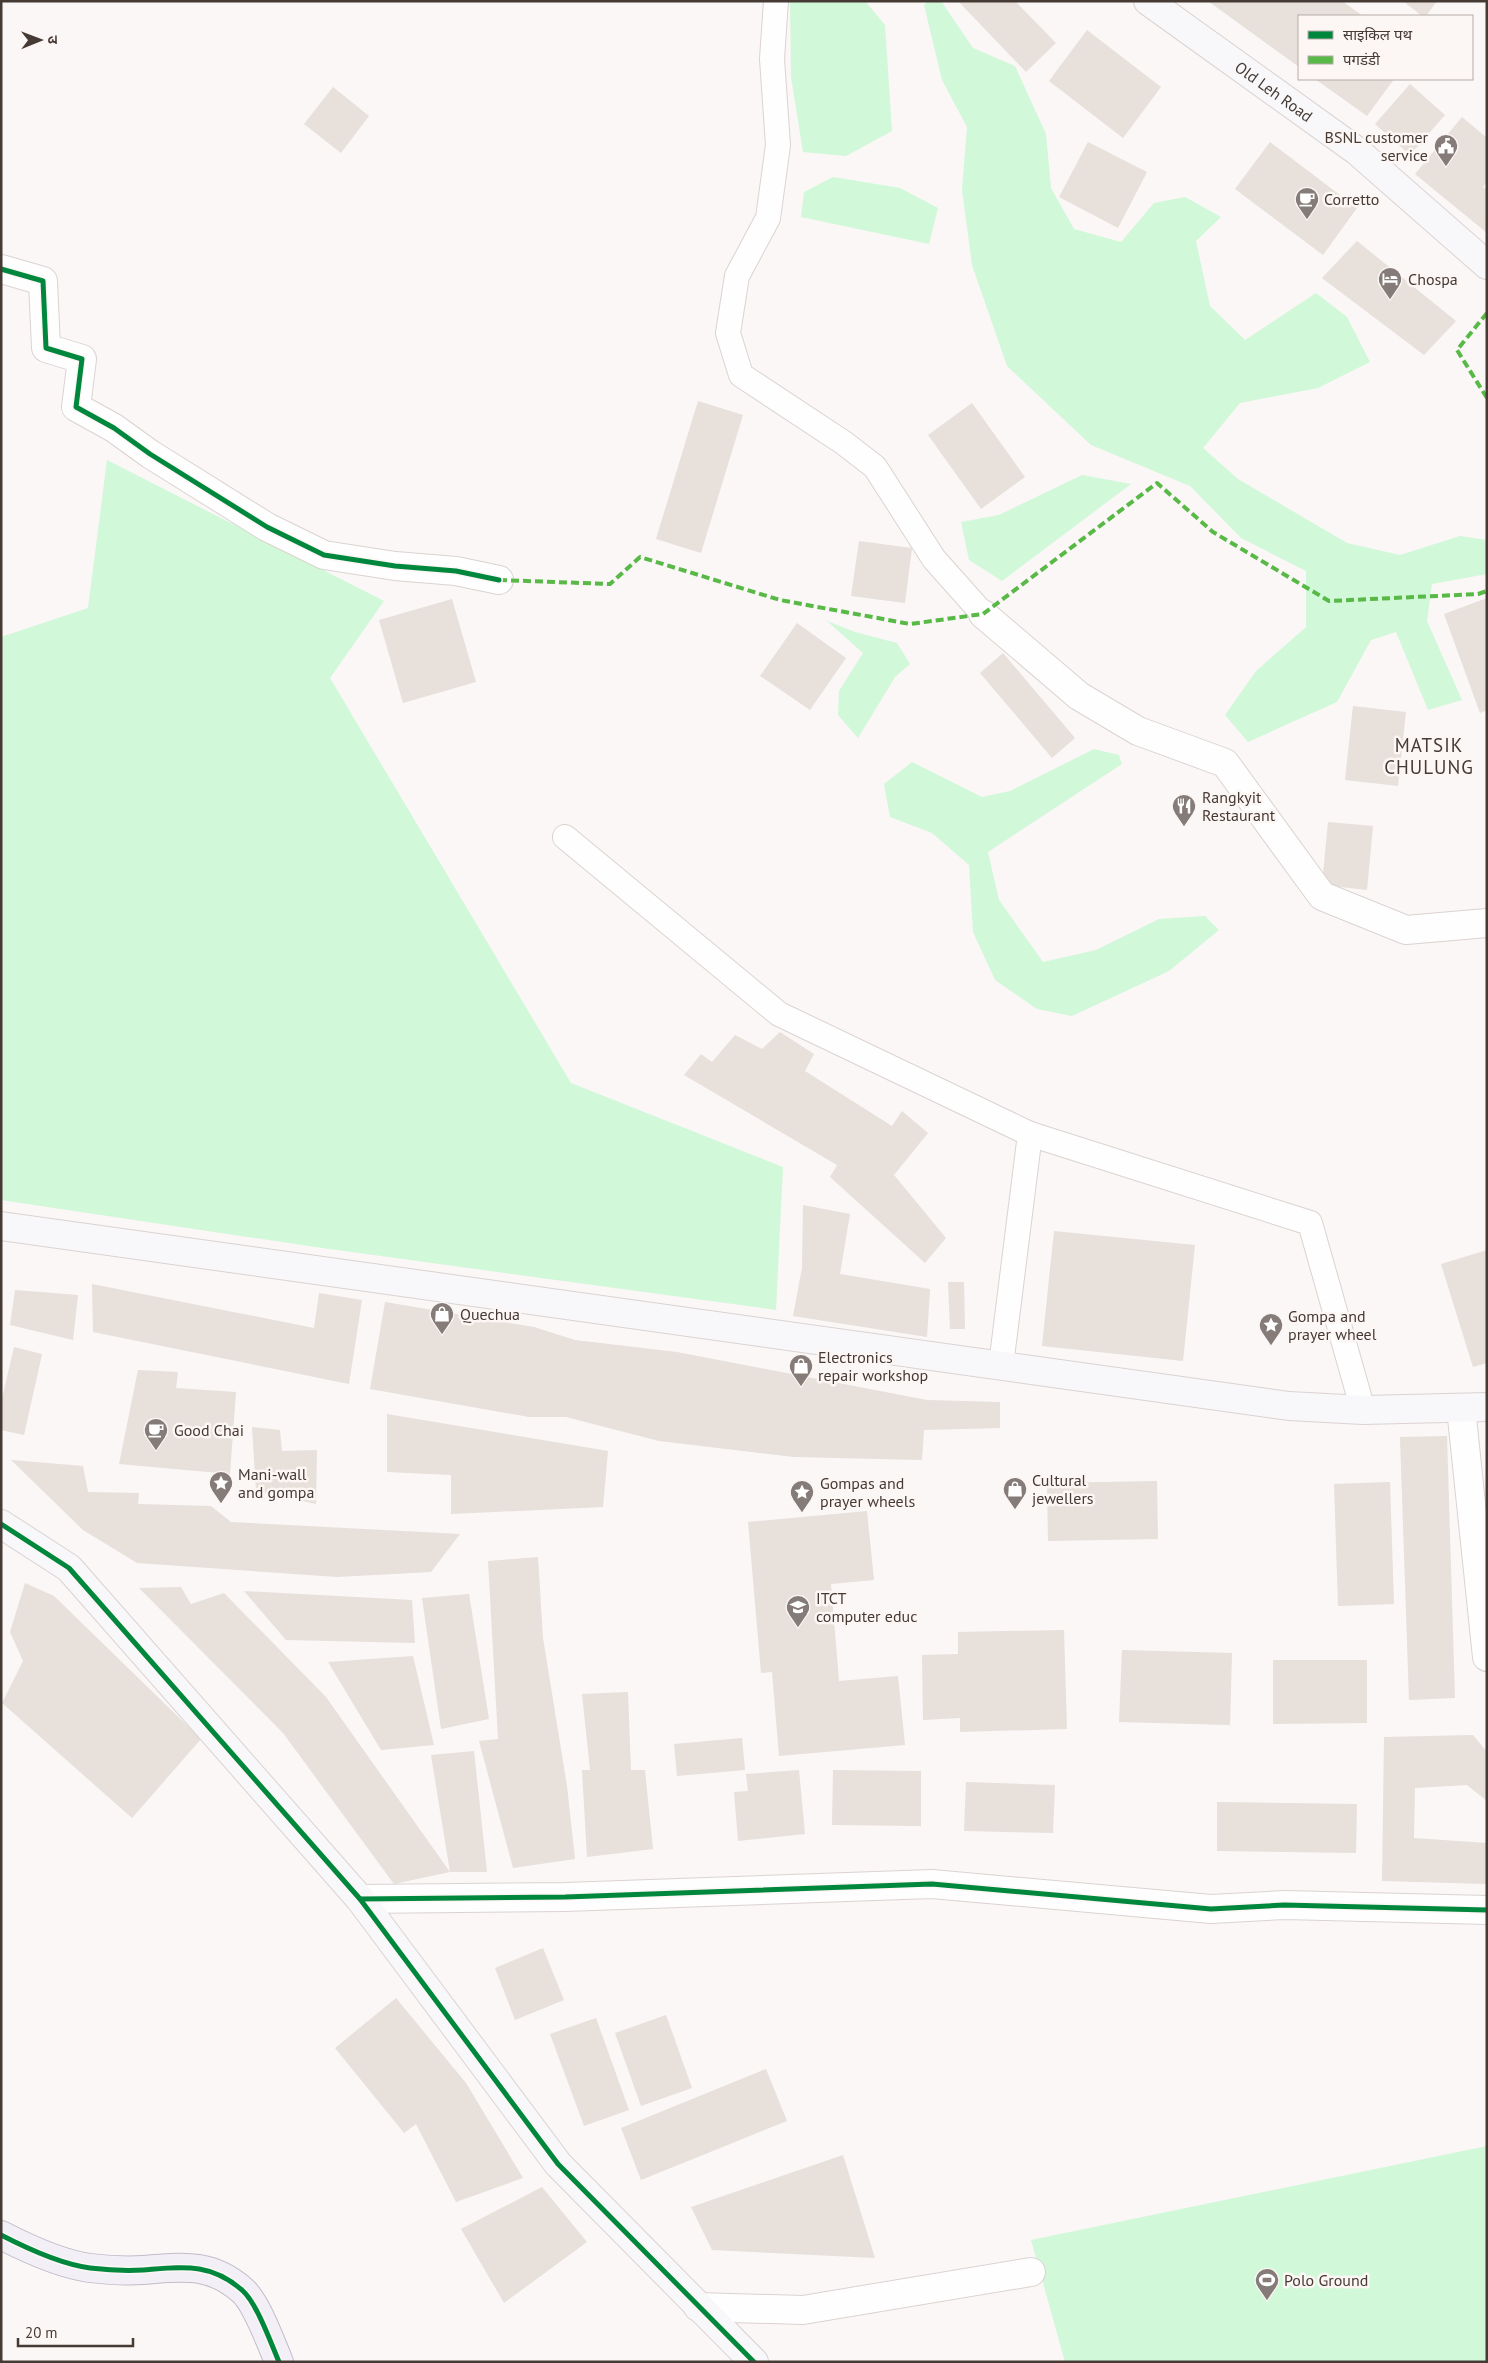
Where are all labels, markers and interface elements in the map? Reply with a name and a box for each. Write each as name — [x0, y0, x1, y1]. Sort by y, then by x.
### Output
north arrow — [15, 15, 65, 65]
legend — [1298, 15, 1473, 80]
text: साइकिल पथ — [1343, 25, 1412, 44]
text: उ — [44, 36, 62, 45]
text: पगडंडी — [1343, 50, 1381, 69]
street label: Old Leh Road — [1231, 57, 1317, 126]
place label: BSNL customer service — [1325, 127, 1429, 165]
public building icon: BSNL customer service — [1433, 133, 1459, 167]
cafe icon: Corretto — [1294, 186, 1320, 220]
place label: Corretto — [1324, 189, 1379, 209]
hotel icon: Chospa — [1377, 266, 1403, 300]
place label: Chospa — [1408, 269, 1458, 289]
district label: MATSIK CHULUNG — [1384, 733, 1474, 779]
place label: Rangkyit Restaurant — [1202, 787, 1276, 825]
restaurant icon: Rangkyit Restaurant — [1171, 793, 1197, 827]
shop icon: Quechua — [429, 1301, 455, 1335]
place label: Quechua — [460, 1304, 520, 1324]
place label: Gompa and prayer wheel — [1288, 1306, 1377, 1344]
place icon: Gompa and prayer wheel — [1258, 1312, 1284, 1346]
place label: Electronics repair workshop — [818, 1347, 928, 1385]
shop icon: Electronics repair workshop — [788, 1353, 814, 1387]
cafe icon: Good Chai — [143, 1417, 169, 1451]
place label: Good Chai — [174, 1420, 244, 1440]
place label: Mani-wall and gompa — [238, 1464, 314, 1502]
place icon: Mani-wall and gompa — [208, 1470, 234, 1504]
place label: Cultural jewellers — [1032, 1470, 1094, 1508]
place label: Gompas and prayer wheels — [820, 1473, 915, 1511]
shop icon: Cultural jewellers — [1002, 1476, 1028, 1510]
place icon: Gompas and prayer wheels — [789, 1479, 815, 1513]
place label: ITCT computer educ — [816, 1588, 917, 1626]
school or university icon: ITCT computer educ — [785, 1594, 811, 1628]
sports icon: Polo Ground — [1254, 2267, 1280, 2301]
place label: Polo Ground — [1284, 2270, 1368, 2290]
scale bar — [18, 2316, 132, 2348]
text: 20 m — [25, 2323, 58, 2342]

